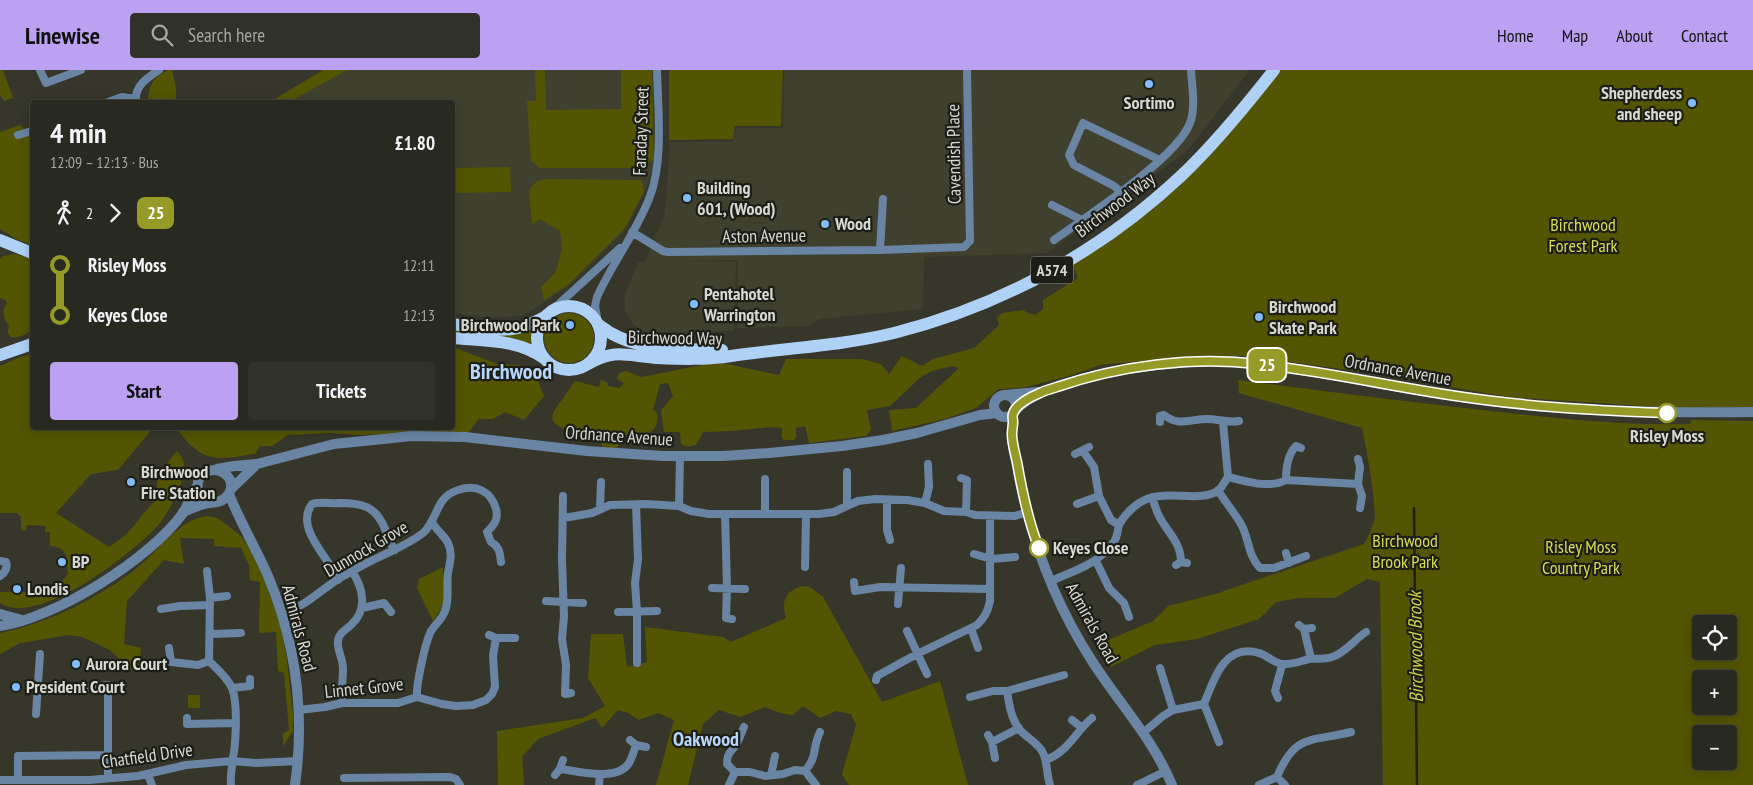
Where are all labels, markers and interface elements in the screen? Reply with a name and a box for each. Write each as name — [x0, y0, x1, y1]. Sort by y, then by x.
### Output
search box — [130, 13, 480, 58]
text: Linewise — [25, 20, 100, 51]
icon: search — [148, 21, 176, 49]
text: Search here — [188, 23, 265, 47]
text: Home — [1497, 24, 1534, 47]
text: Map — [1562, 24, 1588, 47]
text: About — [1616, 24, 1653, 47]
text: Contact — [1681, 24, 1728, 47]
marker: Sortimo — [1143, 78, 1155, 90]
place label: Shepherdess and sheep — [1601, 81, 1682, 125]
street label: Faraday Street — [627, 86, 654, 176]
place label: Sortimo — [1124, 91, 1174, 114]
marker: Shepherdess and sheep — [1686, 97, 1698, 109]
street label: Cavendish Place — [941, 104, 966, 204]
text: 4 min — [50, 114, 107, 151]
text: £1.80 — [395, 131, 435, 155]
text: 12:09 – 12:13 · Bus — [50, 152, 158, 172]
street label: Birchwood Way — [1070, 167, 1160, 242]
place label: Building 601, (Wood) — [697, 176, 775, 220]
marker: Building 601, (Wood) — [681, 192, 693, 204]
icon: walk — [50, 199, 78, 227]
icon: forward — [101, 199, 129, 227]
text: 25 — [147, 201, 164, 224]
text: 2 — [86, 203, 93, 223]
place label: Wood — [834, 212, 871, 235]
park label: Birchwood Forest Park — [1548, 213, 1618, 257]
marker: Wood — [819, 218, 831, 230]
street label: Aston Avenue — [722, 223, 806, 248]
text: Risley Moss — [88, 253, 166, 277]
text: 12:11 — [403, 255, 435, 275]
road number: A574 — [1031, 256, 1073, 284]
place label: Pentahotel Warrington — [703, 282, 776, 326]
place label: Birchwood Skate Park — [1269, 295, 1337, 339]
marker: Pentahotel Warrington — [688, 298, 700, 310]
text: Keyes Close — [88, 303, 168, 327]
text: 12:13 — [403, 305, 435, 325]
marker: Birchwood Skate Park — [1253, 311, 1265, 323]
place label: Birchwood Park — [461, 313, 561, 336]
marker: Birchwood Park — [564, 319, 576, 331]
street label: Birchwood Way — [628, 325, 723, 350]
line badge: 25 — [1244, 349, 1290, 381]
street label: Ordnance Avenue — [1343, 349, 1453, 390]
text: 25 — [1258, 353, 1276, 376]
district label: Birchwood — [470, 357, 552, 385]
button: Start — [50, 362, 238, 420]
button: Tickets — [248, 362, 435, 420]
marker: Risley Moss — [1657, 403, 1677, 423]
street label: Ordnance Avenue — [564, 420, 674, 451]
place label: Risley Moss — [1630, 424, 1704, 447]
place label: Birchwood Fire Station — [141, 460, 215, 504]
marker: Birchwood Fire Station — [125, 476, 137, 488]
street label: Dunnock Grove — [320, 515, 412, 582]
park label: Birchwood Brook Park — [1372, 529, 1438, 573]
park label: Risley Moss Country Park — [1542, 535, 1620, 579]
place label: Keyes Close — [1053, 536, 1129, 559]
marker: Keyes Close — [1029, 538, 1049, 558]
place label: BP — [72, 550, 90, 573]
marker: BP — [56, 556, 68, 568]
place label: Londis — [27, 577, 69, 600]
street label: Admirals Road — [1061, 578, 1124, 667]
street label: Admirals Road — [277, 582, 322, 674]
marker: Londis — [11, 583, 23, 595]
water label: Birchwood Brook — [1402, 589, 1428, 703]
map controls — [1692, 615, 1737, 770]
button: locate — [1692, 615, 1737, 660]
place label: Aurora Court — [85, 652, 168, 675]
marker: Aurora Court — [70, 658, 82, 670]
button: + — [1692, 670, 1737, 715]
street label: Linnet Grove — [323, 672, 405, 703]
place label: President Court — [26, 675, 125, 698]
marker: President Court — [10, 681, 22, 693]
button: − — [1692, 725, 1737, 770]
district label: Oakwood — [673, 726, 739, 752]
street label: Chatfield Drive — [100, 738, 194, 773]

